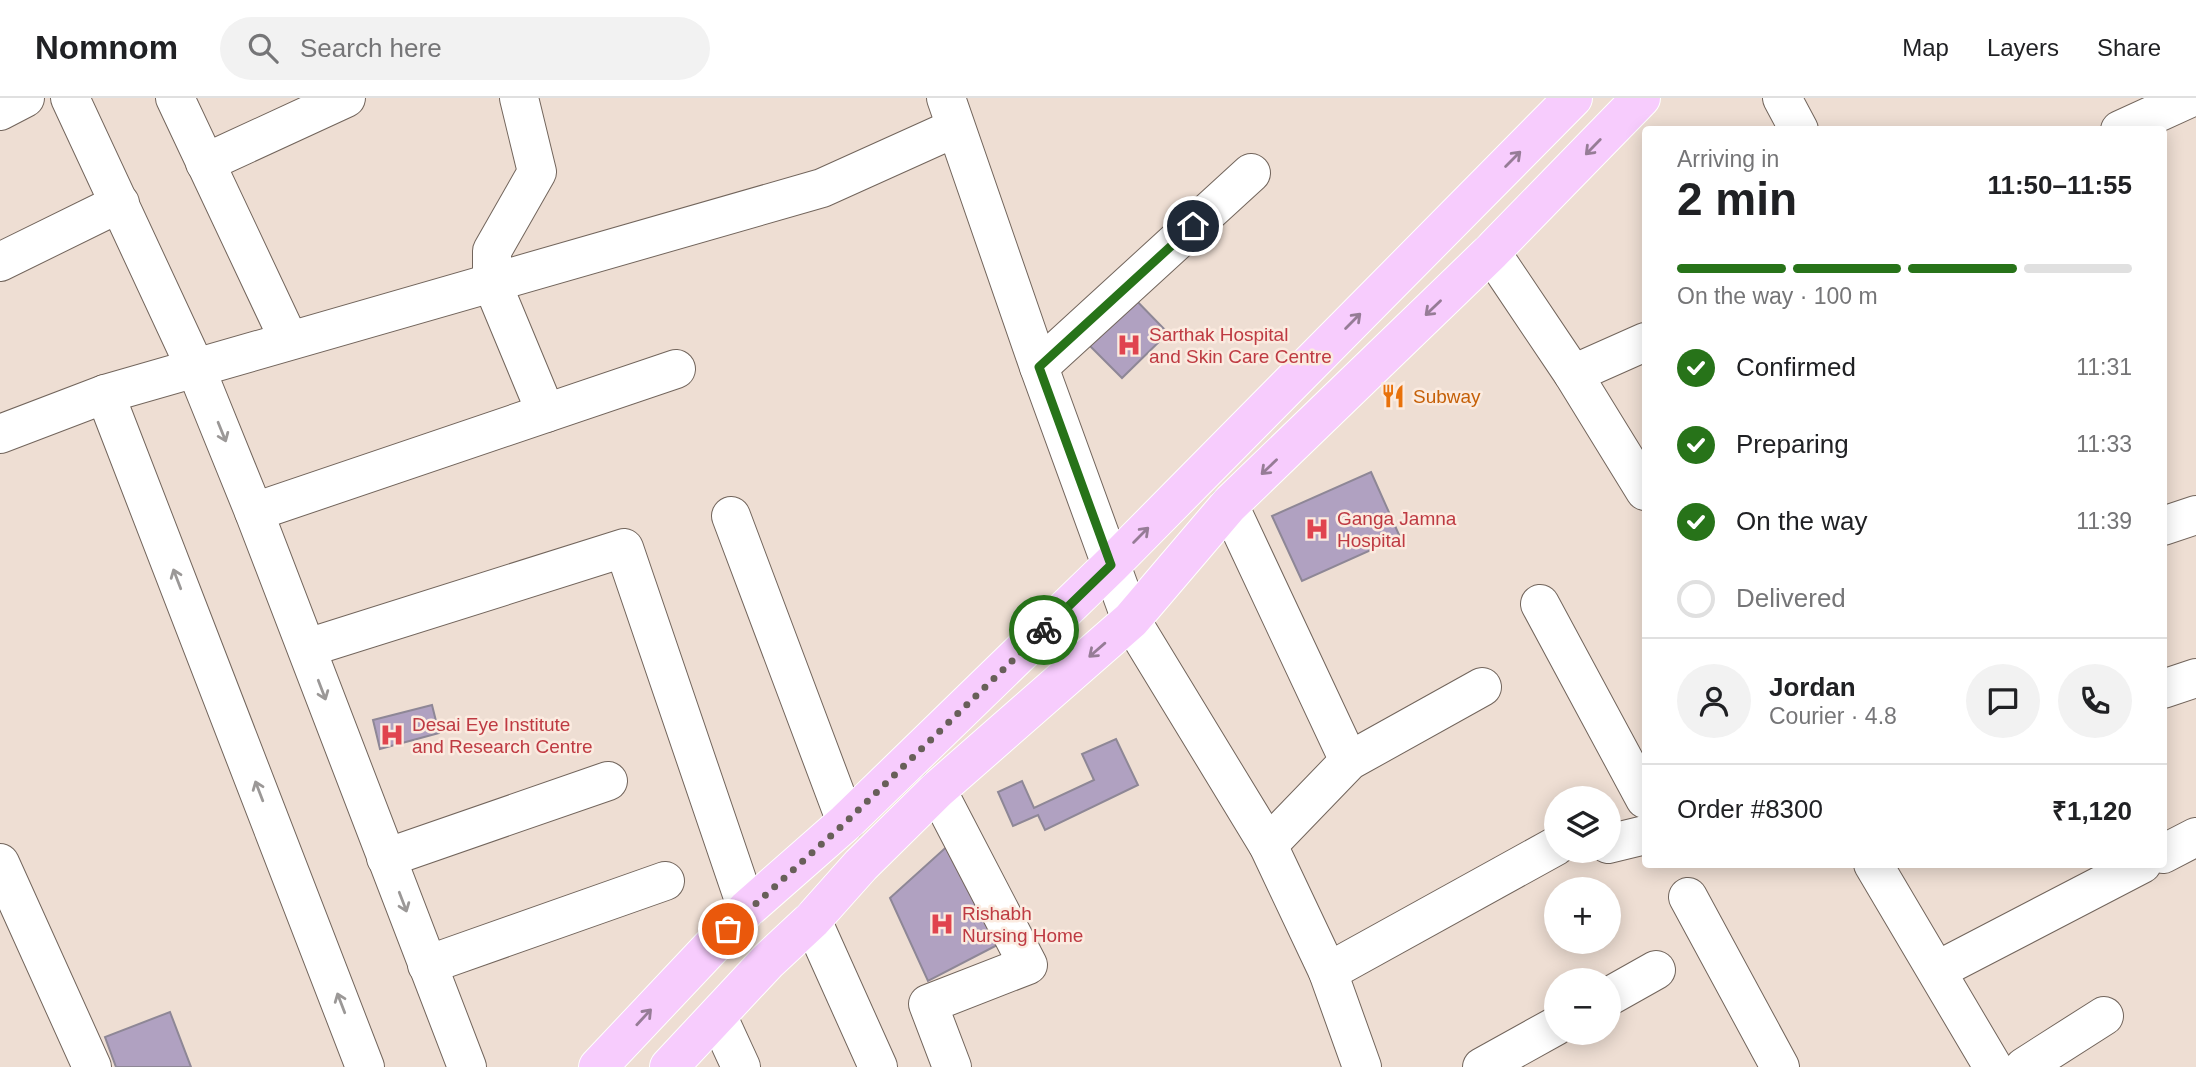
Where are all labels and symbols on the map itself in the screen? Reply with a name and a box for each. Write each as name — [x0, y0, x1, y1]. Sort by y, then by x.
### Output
one-way arrow — [1585, 138, 1602, 155]
one-way arrow — [1504, 151, 1521, 168]
pin — [1163, 196, 1223, 256]
one-way arrow — [1425, 300, 1442, 317]
one-way arrow — [1344, 312, 1361, 329]
place label: Sarthak Hospital and Skin Care Centre — [1149, 324, 1332, 367]
hospital icon: Sarthak Hospital and Skin Care Centre — [1115, 331, 1143, 359]
restaurant icon: Subway — [1379, 382, 1407, 410]
place label: Subway — [1413, 386, 1481, 407]
one-way arrow — [217, 421, 230, 443]
one-way arrow — [1261, 458, 1278, 475]
place label: Ganga Jamna Hospital — [1337, 508, 1457, 551]
hospital icon: Ganga Jamna Hospital — [1303, 515, 1331, 543]
one-way arrow — [1133, 526, 1150, 543]
one-way arrow — [170, 568, 182, 590]
courier — [1009, 595, 1079, 665]
one-way arrow — [1088, 642, 1106, 658]
one-way arrow — [317, 678, 330, 700]
place label: Desai Eye Institute and Research Centre — [412, 714, 593, 757]
hospital icon: Desai Eye Institute and Research Centre — [378, 721, 406, 749]
one-way arrow — [251, 781, 264, 802]
one-way arrow — [398, 891, 411, 913]
pin — [698, 899, 758, 959]
place label: Rishabh Nursing Home — [962, 903, 1083, 946]
hospital icon: Rishabh Nursing Home — [928, 910, 956, 938]
one-way arrow — [334, 993, 346, 1015]
one-way arrow — [636, 1009, 653, 1026]

